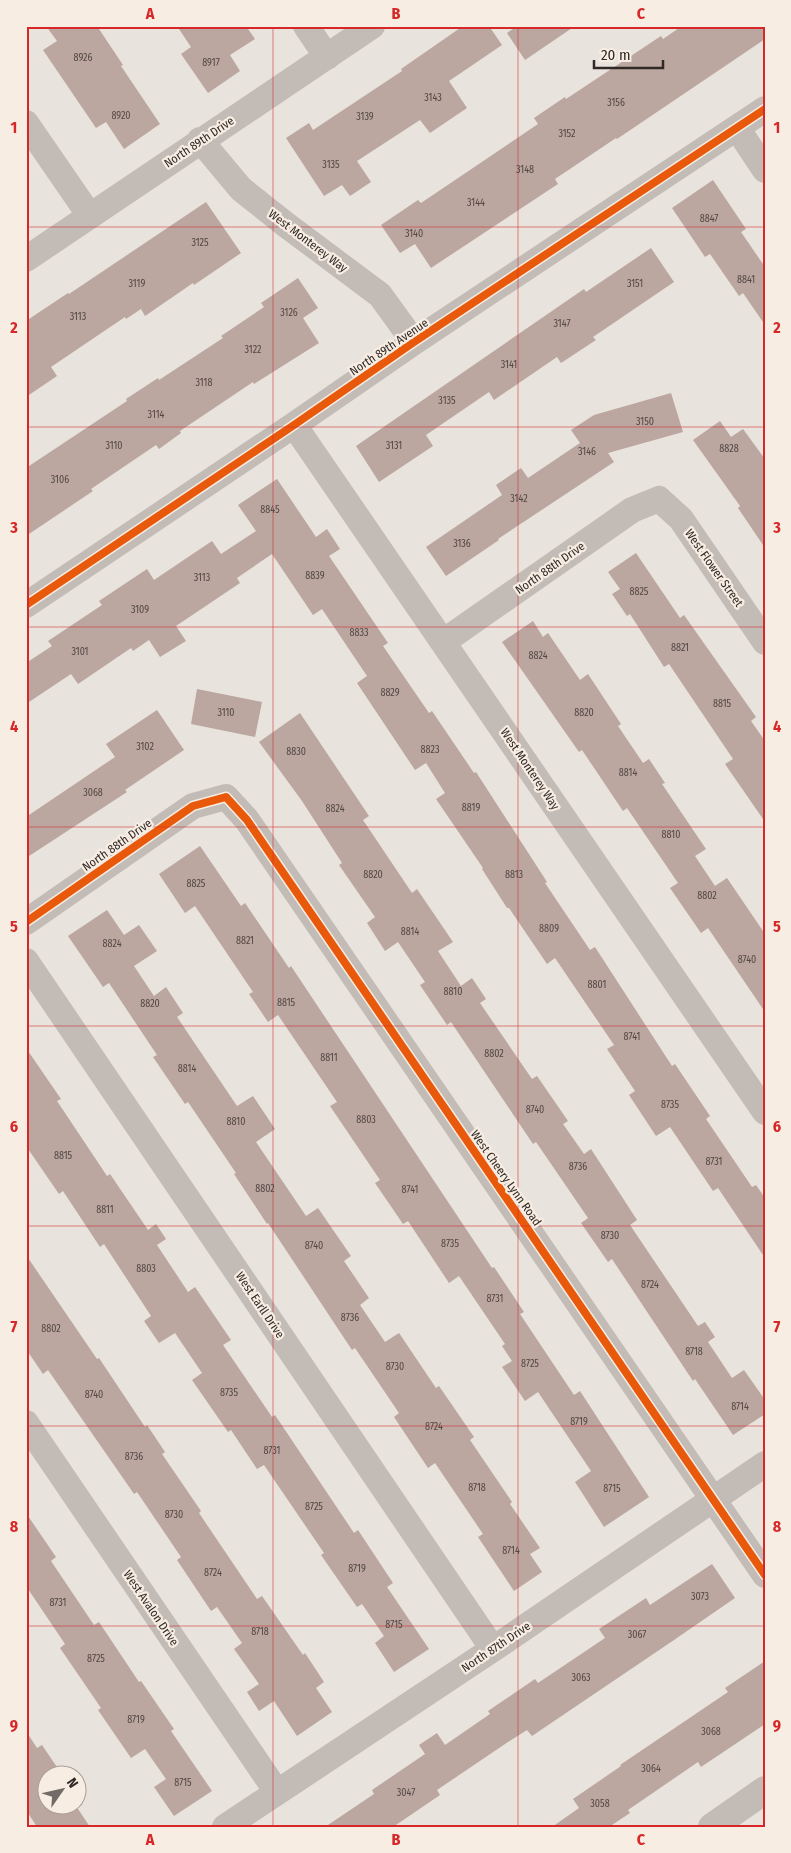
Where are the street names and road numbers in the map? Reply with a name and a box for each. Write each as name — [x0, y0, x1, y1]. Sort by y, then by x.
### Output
street label: North 89th Drive — [162, 114, 237, 170]
street label: West Monterey Way — [266, 207, 351, 276]
street label: North 89th Avenue — [347, 316, 431, 378]
street label: West Flower Street — [682, 526, 746, 610]
street label: North 88th Drive — [513, 539, 587, 597]
street label: West Monterey Way — [498, 726, 563, 813]
street label: North 88th Drive — [80, 816, 154, 874]
street label: West Cheery Lynn Road — [468, 1128, 544, 1228]
street label: West Earll Drive — [233, 1269, 287, 1341]
street label: West Avalon Drive — [121, 1568, 181, 1648]
street label: North 87th Drive — [459, 1619, 533, 1675]

